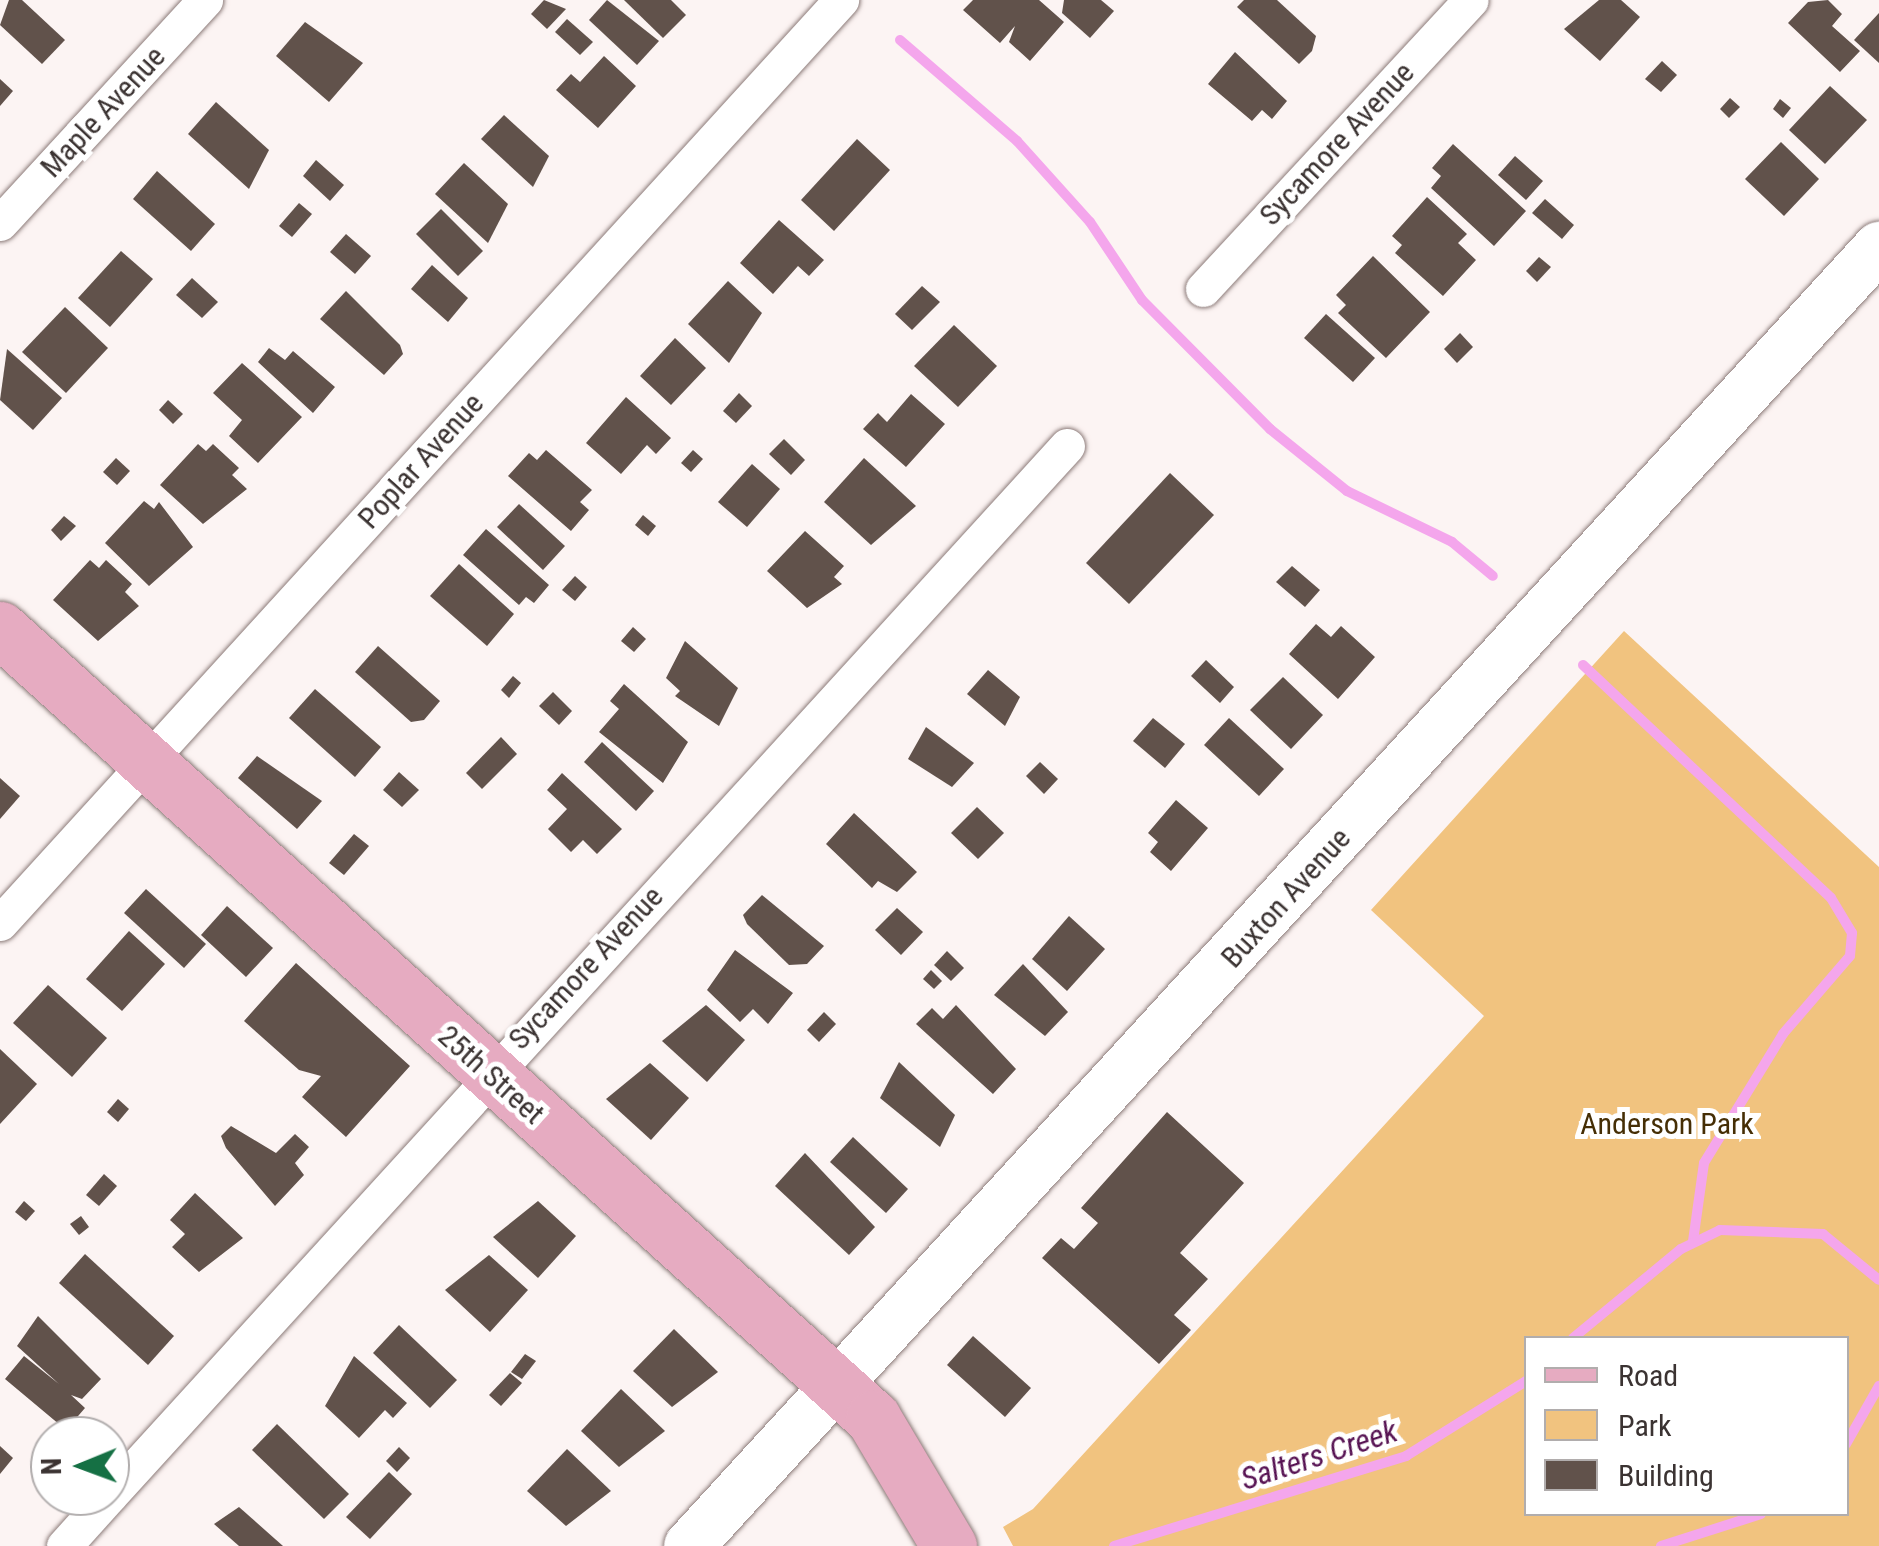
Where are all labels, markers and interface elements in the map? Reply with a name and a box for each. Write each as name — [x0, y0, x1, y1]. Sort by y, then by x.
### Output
street label: Maple Avenue — [33, 39, 173, 185]
street label: Sycamore Avenue — [1252, 55, 1422, 233]
street label: Poplar Avenue — [351, 386, 491, 536]
street label: Buxton Avenue — [1214, 821, 1358, 975]
street label: Sycamore Avenue — [501, 879, 671, 1057]
street label: 25th Street — [431, 1018, 551, 1132]
park label: Anderson Park — [1580, 1106, 1754, 1142]
legend — [1524, 1336, 1849, 1516]
text: Road — [1618, 1358, 1678, 1393]
text: Park — [1618, 1408, 1672, 1443]
water label: Salters Creek — [1236, 1412, 1402, 1498]
north arrow — [30, 1416, 130, 1516]
text: N — [35, 1458, 68, 1475]
text: Building — [1618, 1458, 1714, 1493]

